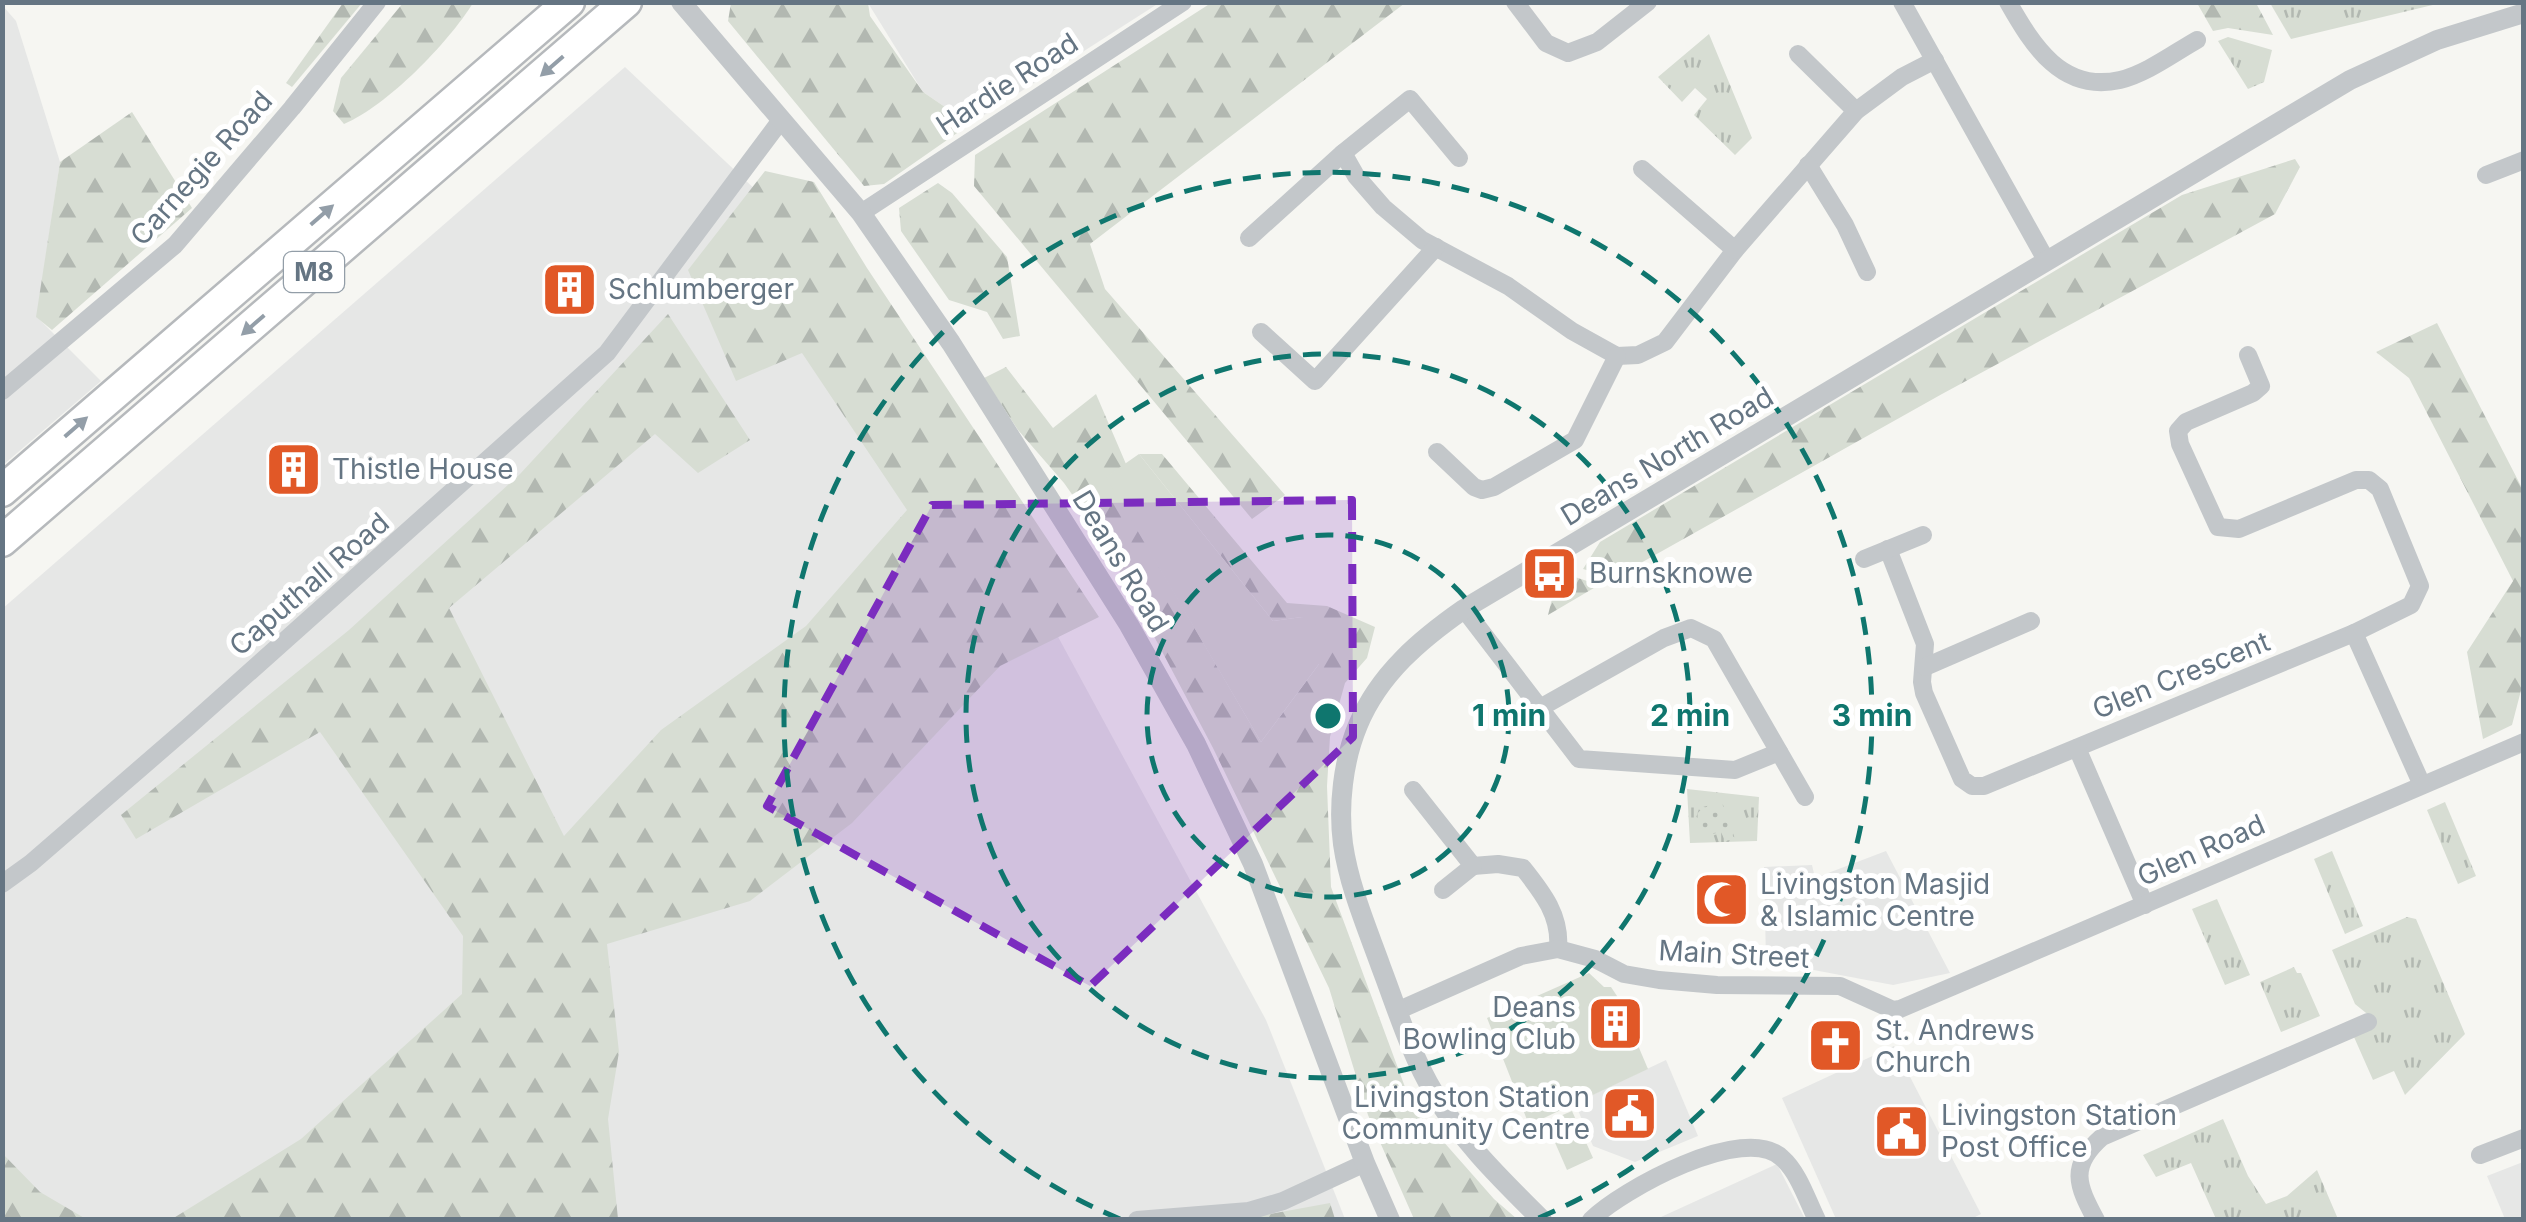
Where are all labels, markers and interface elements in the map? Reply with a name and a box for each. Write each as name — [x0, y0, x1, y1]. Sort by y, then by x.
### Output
street label: Hardie Road — [930, 26, 1084, 142]
one-way arrow — [540, 55, 565, 77]
street label: Carnegie Road — [123, 84, 279, 252]
one-way arrow — [310, 205, 335, 226]
road number: M8 — [284, 252, 344, 292]
building icon: Schlumberger — [539, 259, 599, 319]
place label: Schlumberger — [608, 272, 794, 306]
one-way arrow — [241, 313, 266, 335]
street label: Deans North Road — [1555, 379, 1779, 533]
one-way arrow — [64, 417, 89, 439]
building icon: Thistle House — [263, 439, 323, 499]
place label: Thistle House — [332, 452, 514, 486]
street label: Deans Road — [1065, 484, 1177, 638]
street label: Caputhall Road — [222, 505, 396, 663]
bus stop icon: Burnsknowe — [1520, 543, 1580, 603]
place label: Burnsknowe — [1589, 556, 1753, 590]
street label: Glen Crescent — [2087, 624, 2275, 726]
text: 1 min — [1472, 697, 1546, 733]
text: 2 min — [1650, 697, 1730, 733]
text: 3 min — [1832, 697, 1912, 733]
centre of rings — [1310, 698, 1346, 734]
street label: Glen Road — [2132, 807, 2270, 893]
place label: Livingston Masjid & Islamic Centre — [1760, 867, 1990, 933]
mosque icon: Livingston Masjid & Islamic Centre — [1691, 870, 1751, 930]
street label: Main Street — [1658, 933, 1810, 975]
place label: Deans Bowling Club — [1402, 990, 1576, 1056]
building icon: Deans Bowling Club — [1585, 993, 1645, 1053]
place label: St. Andrews Church — [1875, 1013, 2035, 1079]
church icon: St. Andrews Church — [1806, 1016, 1866, 1076]
place label: Livingston Station Community Centre — [1342, 1080, 1590, 1146]
public building icon: Livingston Station Community Centre — [1599, 1083, 1659, 1143]
place label: Livingston Station Post Office — [1941, 1098, 2177, 1164]
public building icon: Livingston Station Post Office — [1872, 1101, 1932, 1161]

